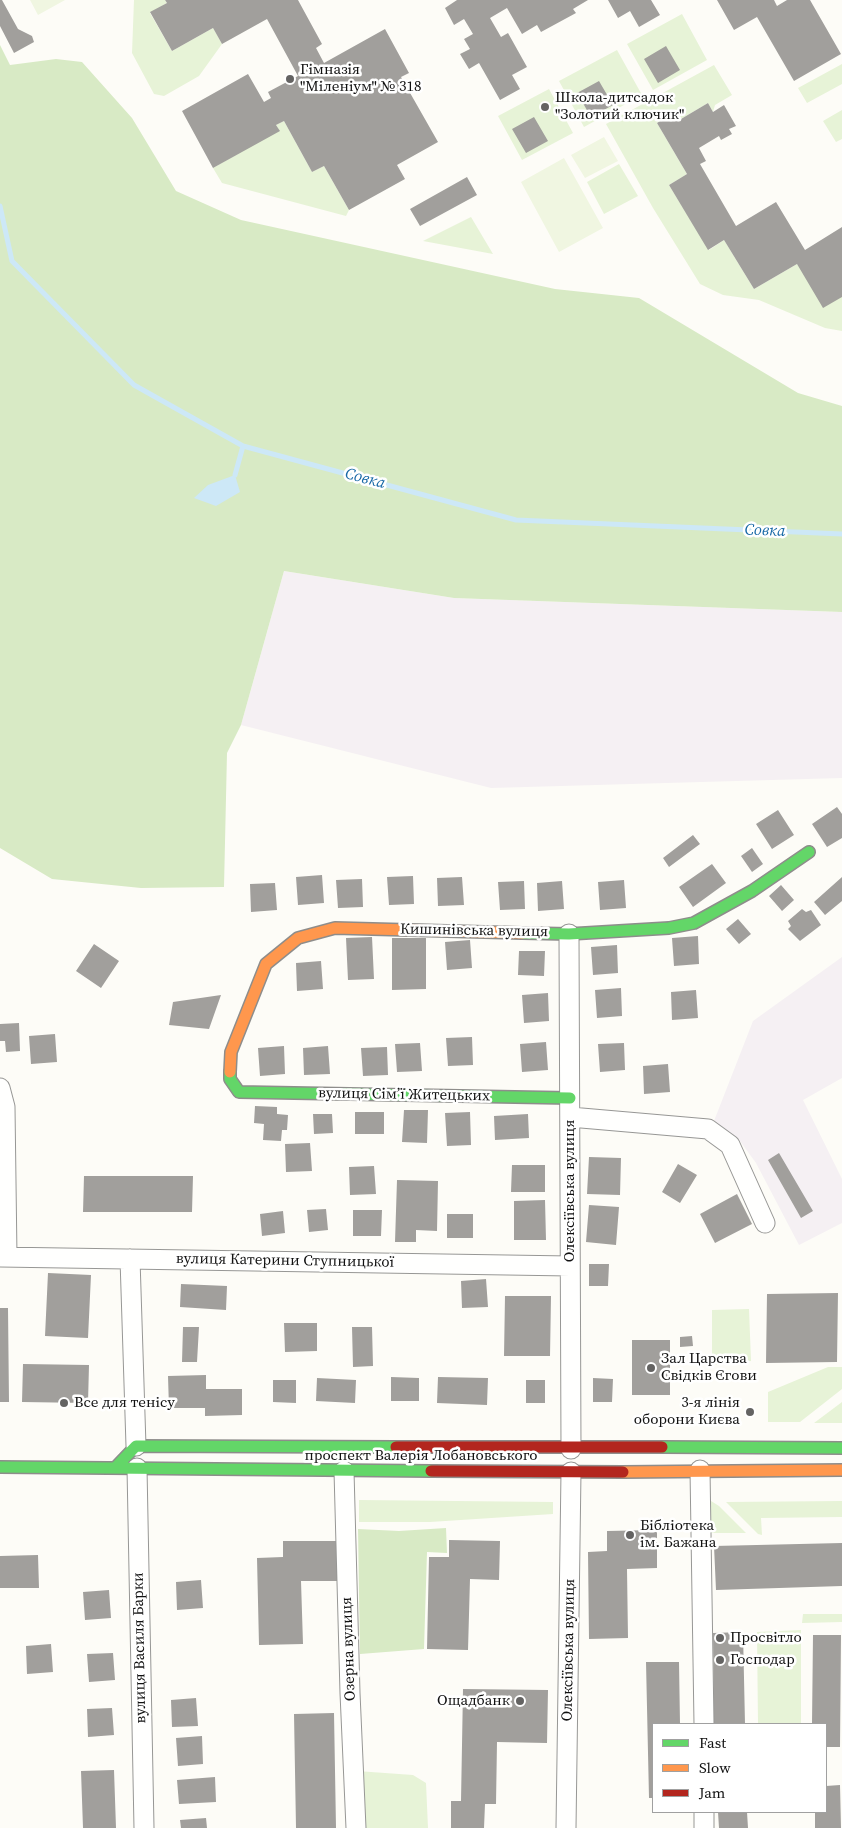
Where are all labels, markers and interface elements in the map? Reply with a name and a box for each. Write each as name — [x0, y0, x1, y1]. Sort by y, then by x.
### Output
place label: Гімназія "Міленіум" № 318 — [300, 61, 422, 96]
marker: Гімназія "Міленіум" № 318 — [284, 73, 296, 85]
place label: Школа-дитсадок "Золотий ключик" — [555, 89, 684, 124]
marker: Школа-дитсадок "Золотий ключик" — [539, 101, 551, 113]
water label: Совка — [343, 464, 387, 494]
water label: Совка — [744, 521, 786, 541]
street label: Кишинівська вулиця — [400, 921, 548, 941]
street label: вулиця Сімʼї Житецьких — [318, 1085, 490, 1105]
street label: Олексіївська вулиця — [561, 1120, 579, 1262]
street label: вулиця Катерини Ступницької — [176, 1250, 394, 1272]
place label: Зал Царства Свідків Єгови — [661, 1350, 757, 1385]
marker: Зал Царства Свідків Єгови — [645, 1362, 657, 1374]
place label: Все для тенісу — [74, 1394, 175, 1412]
place label: 3-я лінія оборони Києва — [634, 1394, 740, 1429]
marker: Все для тенісу — [58, 1397, 70, 1409]
marker: 3-я лінія оборони Києва — [744, 1406, 756, 1418]
street label: проспект Валерія Лобановського — [304, 1447, 538, 1465]
place label: Бібліотека ім. Бажана — [640, 1517, 716, 1552]
marker: Бібліотека ім. Бажана — [624, 1529, 636, 1541]
street label: вулиця Василя Барки — [130, 1572, 150, 1724]
street label: Олексіївська вулиця — [559, 1578, 579, 1722]
street label: Озерна вулиця — [338, 1597, 360, 1701]
place label: Просвітло — [730, 1629, 802, 1647]
marker: Просвітло — [714, 1632, 726, 1644]
place label: Господар — [730, 1651, 795, 1669]
marker: Господар — [714, 1654, 726, 1666]
place label: Ощадбанк — [437, 1692, 510, 1710]
marker: Ощадбанк — [514, 1695, 526, 1707]
legend — [652, 1723, 827, 1813]
text: Fast — [699, 1732, 726, 1753]
text: Slow — [699, 1757, 731, 1778]
text: Jam — [699, 1782, 725, 1803]

